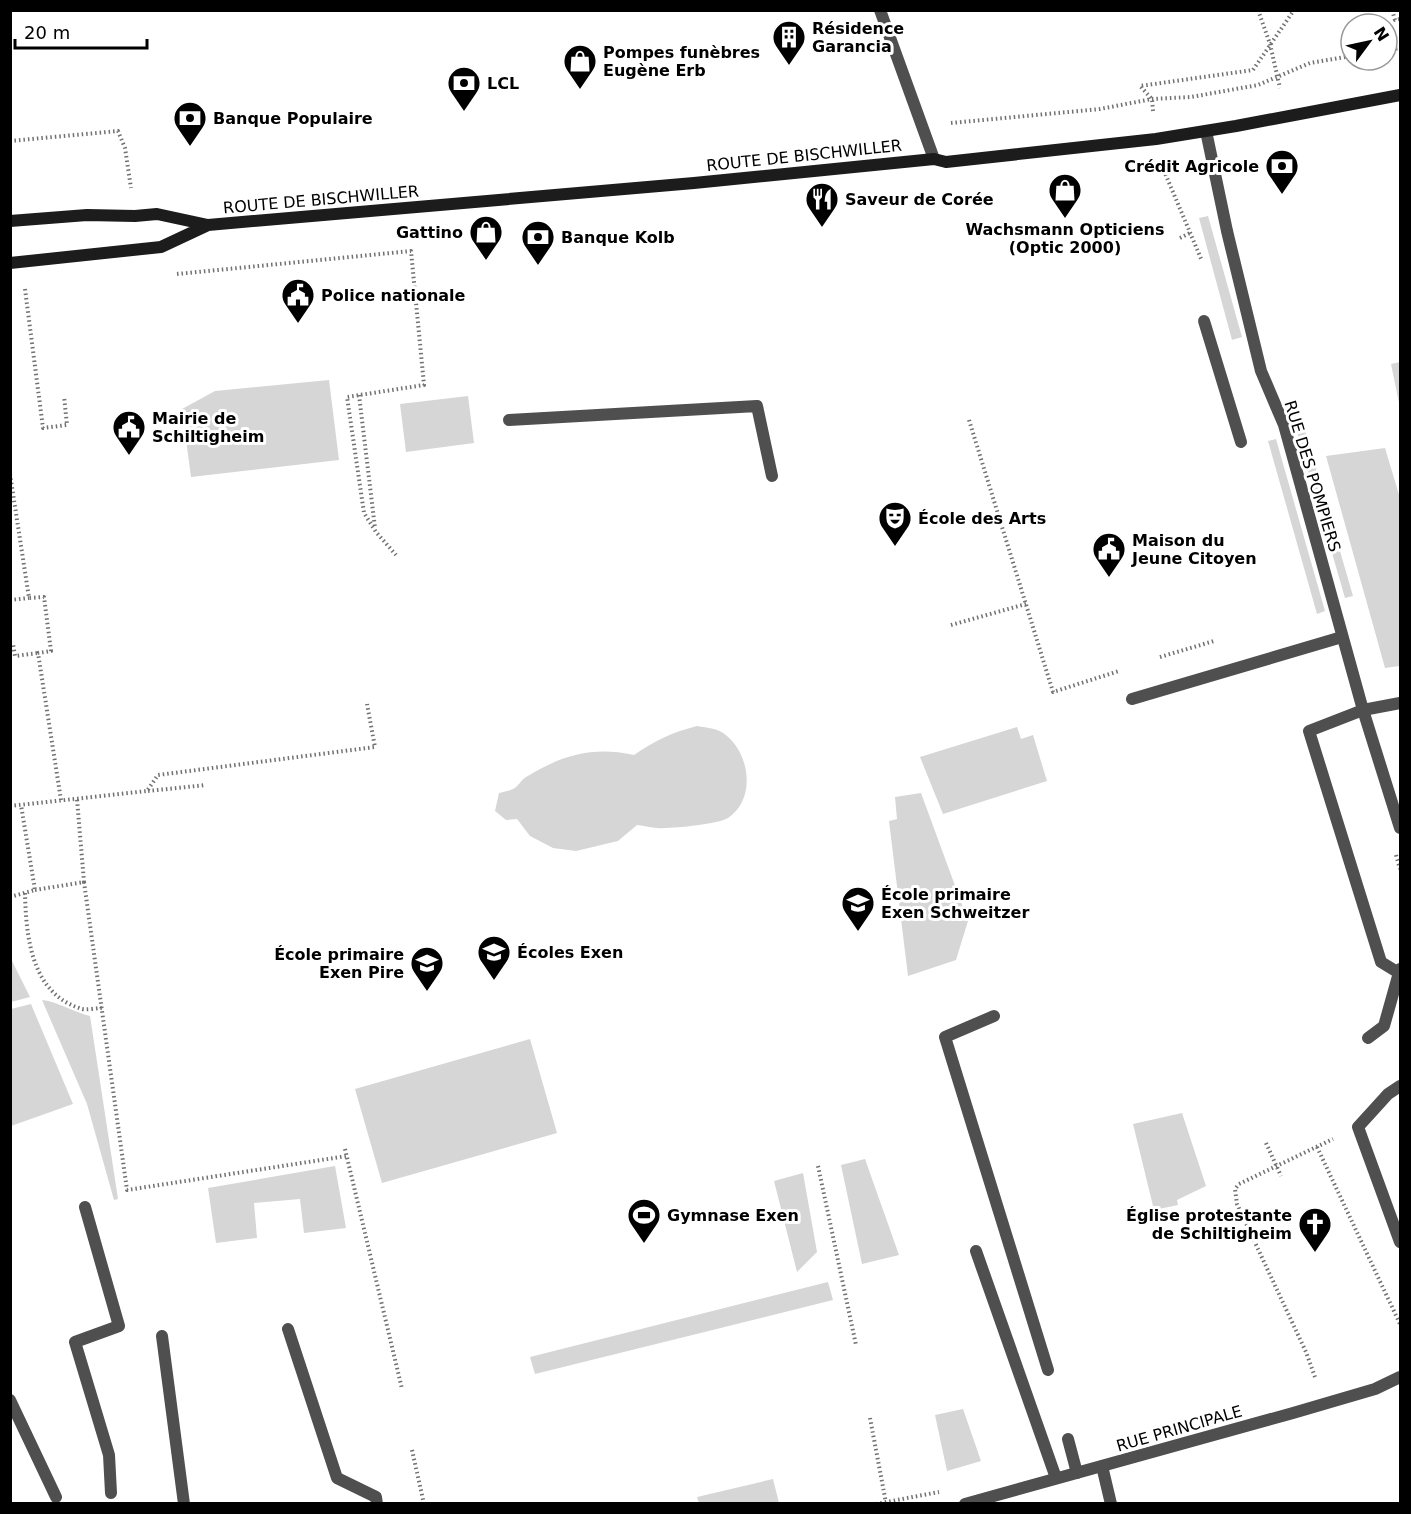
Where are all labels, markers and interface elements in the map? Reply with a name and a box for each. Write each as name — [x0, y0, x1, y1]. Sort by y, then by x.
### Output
scale bar — [15, 12, 147, 50]
north arrow — [1339, 12, 1399, 72]
building icon: Résidence Garancia — [771, 19, 807, 66]
place label: Résidence Garancia — [812, 19, 904, 56]
text: 20 m — [24, 22, 70, 43]
text: N — [1370, 23, 1393, 45]
shop icon: Pompes funèbres Eugène Erb — [562, 43, 598, 90]
place label: Pompes funèbres Eugène Erb — [603, 43, 760, 80]
bank icon: LCL — [446, 65, 482, 112]
place label: LCL — [487, 74, 519, 93]
bank icon: Banque Populaire — [172, 100, 208, 147]
place label: Banque Populaire — [213, 109, 373, 128]
street label: ROUTE DE BISCHWILLER — [705, 136, 903, 175]
bank icon: Crédit Agricole — [1264, 148, 1300, 195]
place label: Crédit Agricole — [1124, 157, 1259, 176]
shop icon: Wachsmann Opticiens (Optic 2000) — [1047, 172, 1083, 219]
street label: ROUTE DE BISCHWILLER — [222, 181, 420, 218]
restaurant icon: Saveur de Corée — [804, 181, 840, 228]
place label: Saveur de Corée — [845, 190, 994, 209]
shop icon: Gattino — [468, 214, 504, 261]
bank icon: Banque Kolb — [520, 219, 556, 266]
place label: Wachsmann Opticiens (Optic 2000) — [965, 220, 1165, 257]
place label: Gattino — [396, 223, 463, 242]
place label: Banque Kolb — [561, 228, 675, 247]
public building icon: Police nationale — [280, 277, 316, 324]
place label: Police nationale — [321, 286, 466, 305]
street label: RUE DES POMPIERS — [1280, 398, 1345, 554]
public building icon: Mairie de Schiltigheim — [111, 409, 147, 456]
place label: Mairie de Schiltigheim — [152, 409, 264, 446]
theatre icon: École des Arts — [877, 500, 913, 547]
place label: École des Arts — [918, 509, 1046, 528]
public building icon: Maison du Jeune Citoyen — [1091, 531, 1127, 578]
place label: Maison du Jeune Citoyen — [1131, 531, 1257, 568]
school or university icon: École primaire Exen Schweitzer — [840, 885, 876, 932]
place label: École primaire Exen Schweitzer — [881, 885, 1029, 922]
school or university icon: Écoles Exen — [476, 934, 512, 981]
place label: Écoles Exen — [517, 943, 623, 962]
place label: École primaire Exen Pire — [274, 945, 404, 982]
school or university icon: École primaire Exen Pire — [409, 945, 445, 992]
sports icon: Gymnase Exen — [626, 1197, 662, 1244]
place label: Gymnase Exen — [667, 1206, 799, 1225]
place label: Église protestante de Schiltigheim — [1126, 1206, 1292, 1243]
church icon: Église protestante de Schiltigheim — [1297, 1206, 1333, 1253]
street label: RUE PRINCIPALE — [1114, 1401, 1244, 1456]

